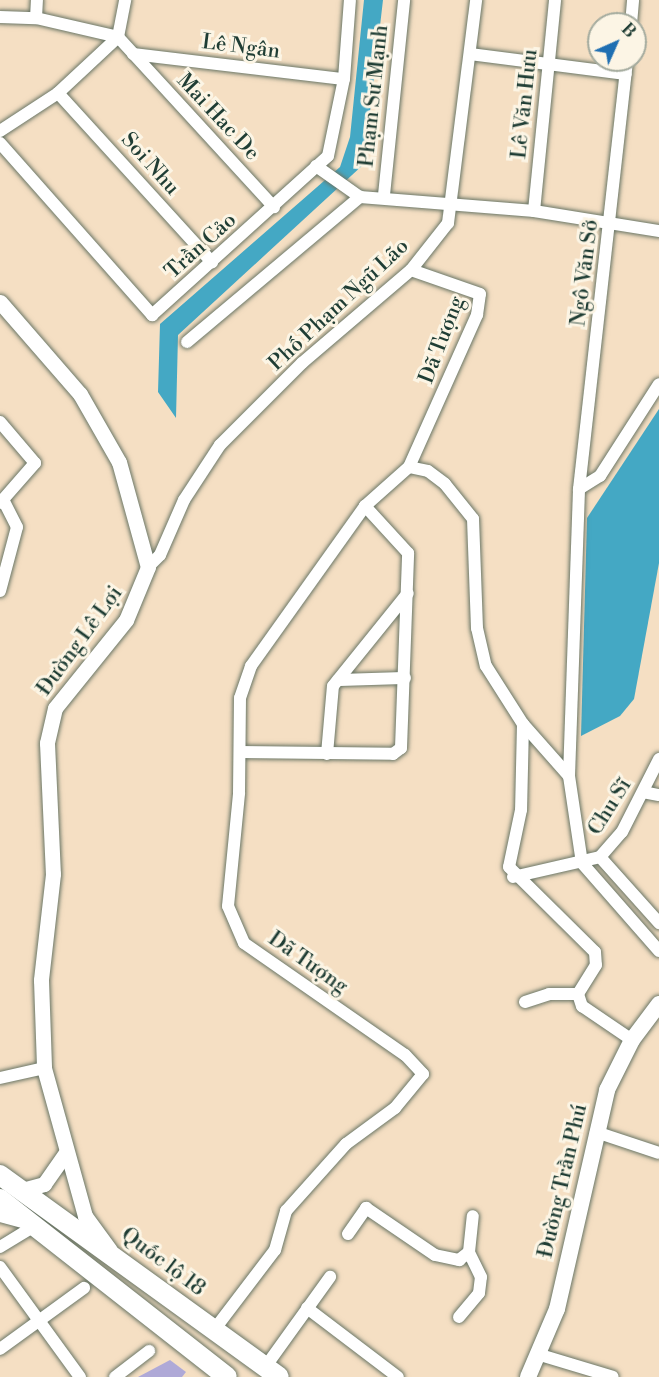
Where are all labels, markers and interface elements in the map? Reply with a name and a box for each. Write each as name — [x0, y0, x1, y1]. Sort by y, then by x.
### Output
north arrow — [587, 12, 647, 72]
text: B — [617, 19, 640, 42]
street label: Phạm Sư Mạnh — [354, 24, 394, 168]
street label: Lê Ngân — [201, 30, 281, 64]
street label: Lê Văn Hưu — [507, 48, 543, 160]
street label: Mai Hac De — [171, 68, 265, 166]
street label: Soi Nhu — [115, 128, 185, 200]
street label: Trần Cảo — [160, 207, 242, 285]
street label: Ngô Văn Sở — [566, 218, 604, 328]
street label: Phố Phạm Ngũ Lão — [264, 234, 414, 376]
street label: Dã Tượng — [414, 293, 470, 387]
street label: Đường Lê Lợi — [32, 581, 128, 701]
street label: Chu Sĩ — [583, 774, 637, 840]
street label: Dã Tượng — [263, 926, 353, 1000]
street label: Đường Trần Phú — [533, 1102, 593, 1260]
street label: Quốc lộ 18 — [116, 1222, 210, 1302]

